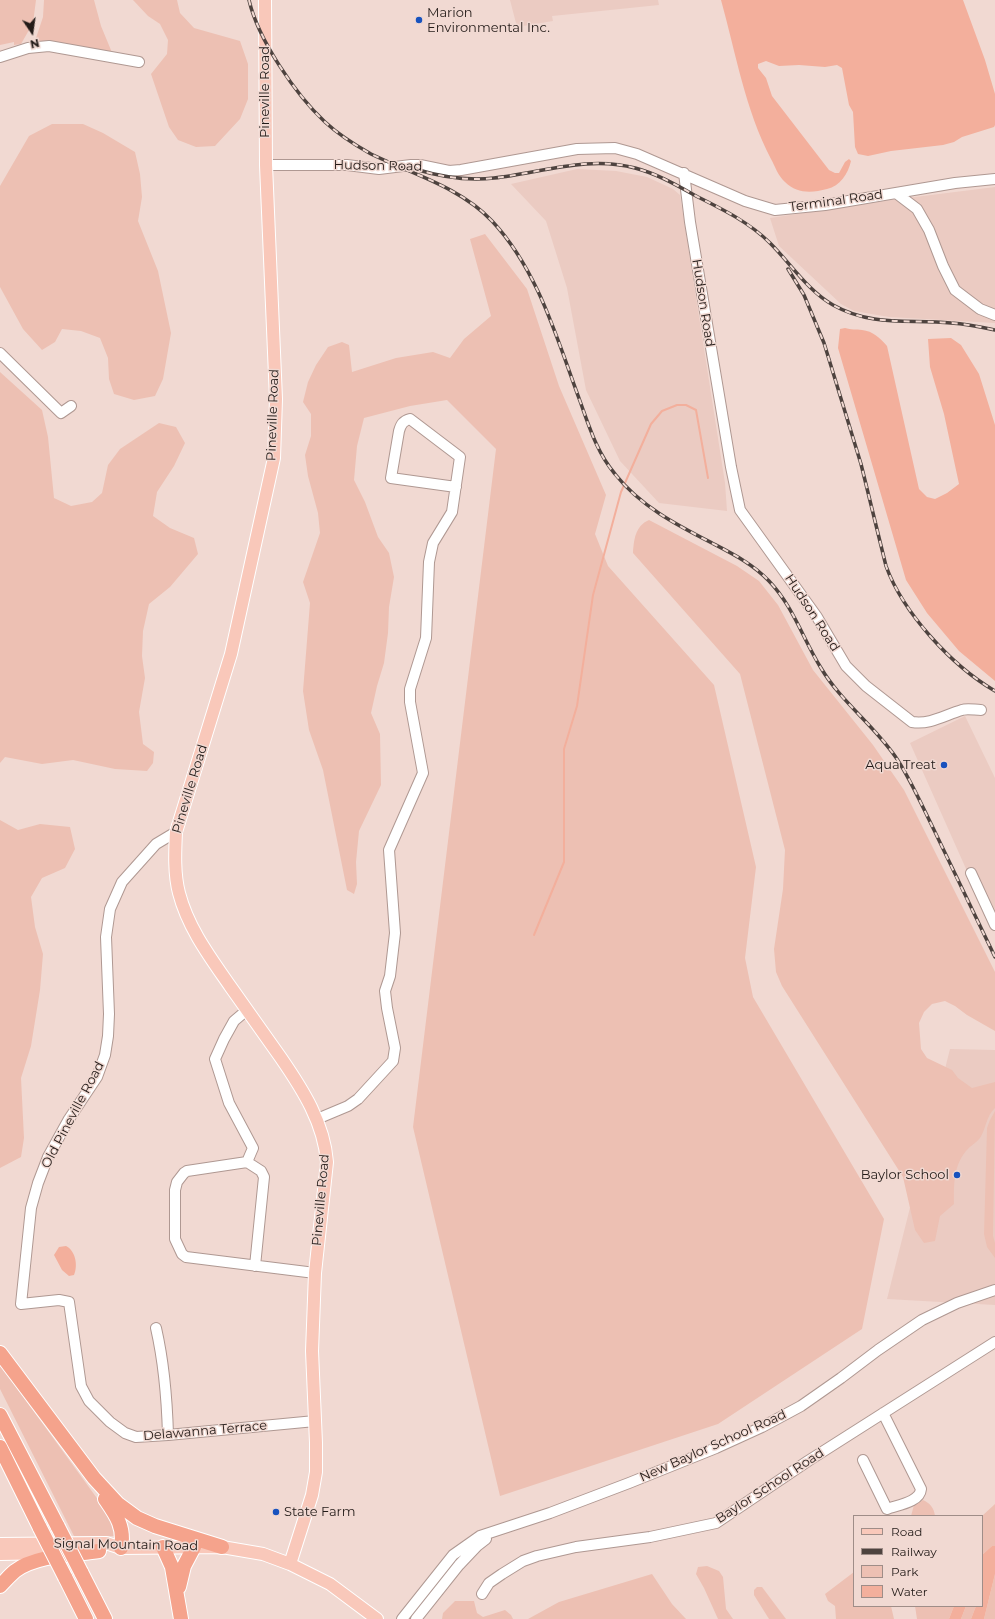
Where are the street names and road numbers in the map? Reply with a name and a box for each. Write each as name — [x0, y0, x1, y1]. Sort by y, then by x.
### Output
street label: Pineville Road — [257, 46, 273, 138]
street label: Hudson Road — [333, 157, 423, 175]
street label: Terminal Road — [788, 187, 884, 215]
street label: Hudson Road — [688, 258, 718, 348]
street label: Pineville Road — [264, 369, 282, 461]
street label: Hudson Road — [781, 572, 843, 654]
street label: Pineville Road — [169, 743, 211, 835]
street label: Old Pineville Road — [38, 1059, 108, 1171]
street label: Pineville Road — [309, 1153, 333, 1247]
street label: New Baylor School Road — [637, 1407, 789, 1485]
street label: Delawanna Terrace — [142, 1418, 268, 1444]
street label: Baylor School Road — [713, 1445, 827, 1527]
street label: Signal Mountain Road — [54, 1536, 198, 1554]

